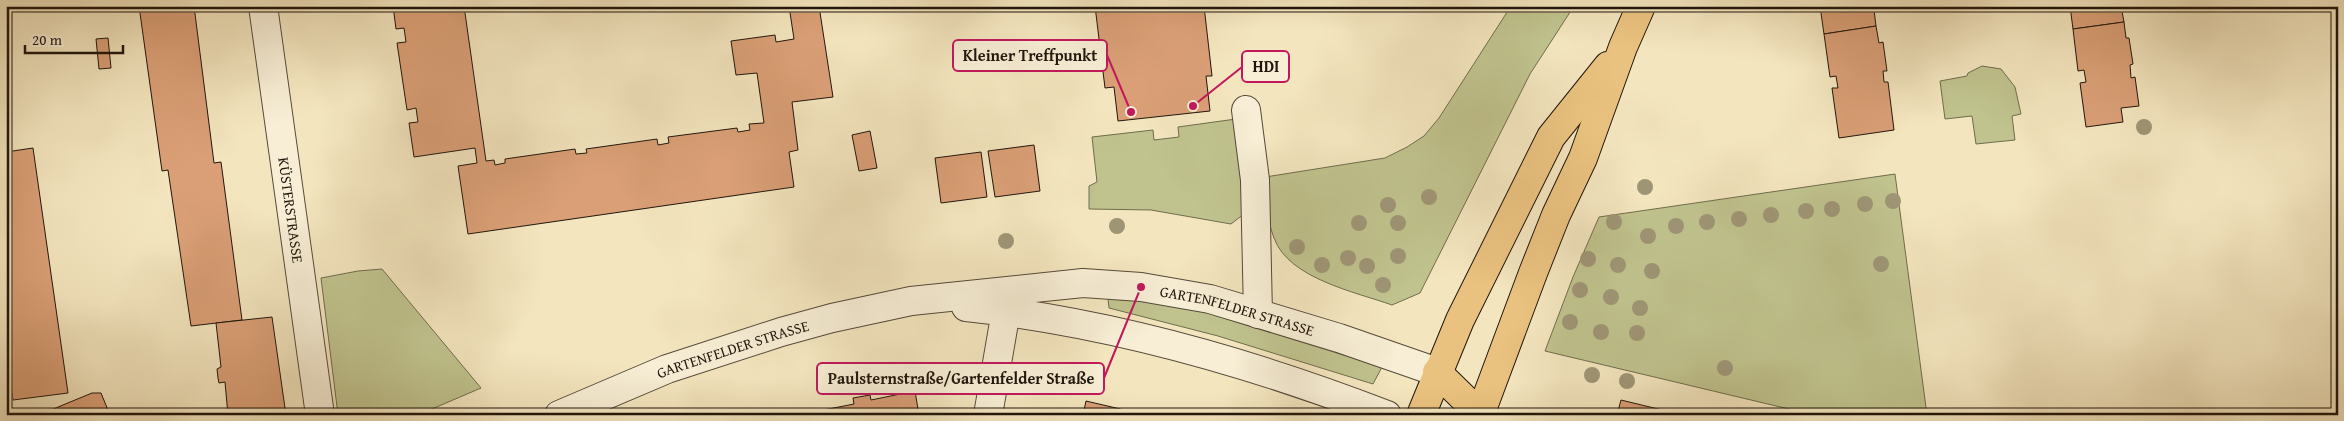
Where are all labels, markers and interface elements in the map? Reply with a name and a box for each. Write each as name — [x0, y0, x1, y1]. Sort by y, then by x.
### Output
scale bar — [25, 22, 122, 54]
text: 20 m — [32, 29, 63, 50]
callout: Kleiner Treffpunkt — [953, 40, 1107, 71]
text: Kleiner Treffpunkt — [963, 43, 1097, 67]
callout: HDI — [1242, 51, 1289, 82]
text: HDI — [1253, 54, 1279, 78]
street label: KÜSTERSTRASSE — [274, 156, 309, 265]
street label: GARTENFELDER STRASSE — [1159, 280, 1317, 341]
street label: GARTENFELDER STRASSE — [653, 314, 811, 383]
callout: Paulsternstraße/Gartenfelder Straße — [817, 363, 1104, 394]
text: Paulsternstraße/Gartenfelder Straße — [828, 366, 1094, 390]

